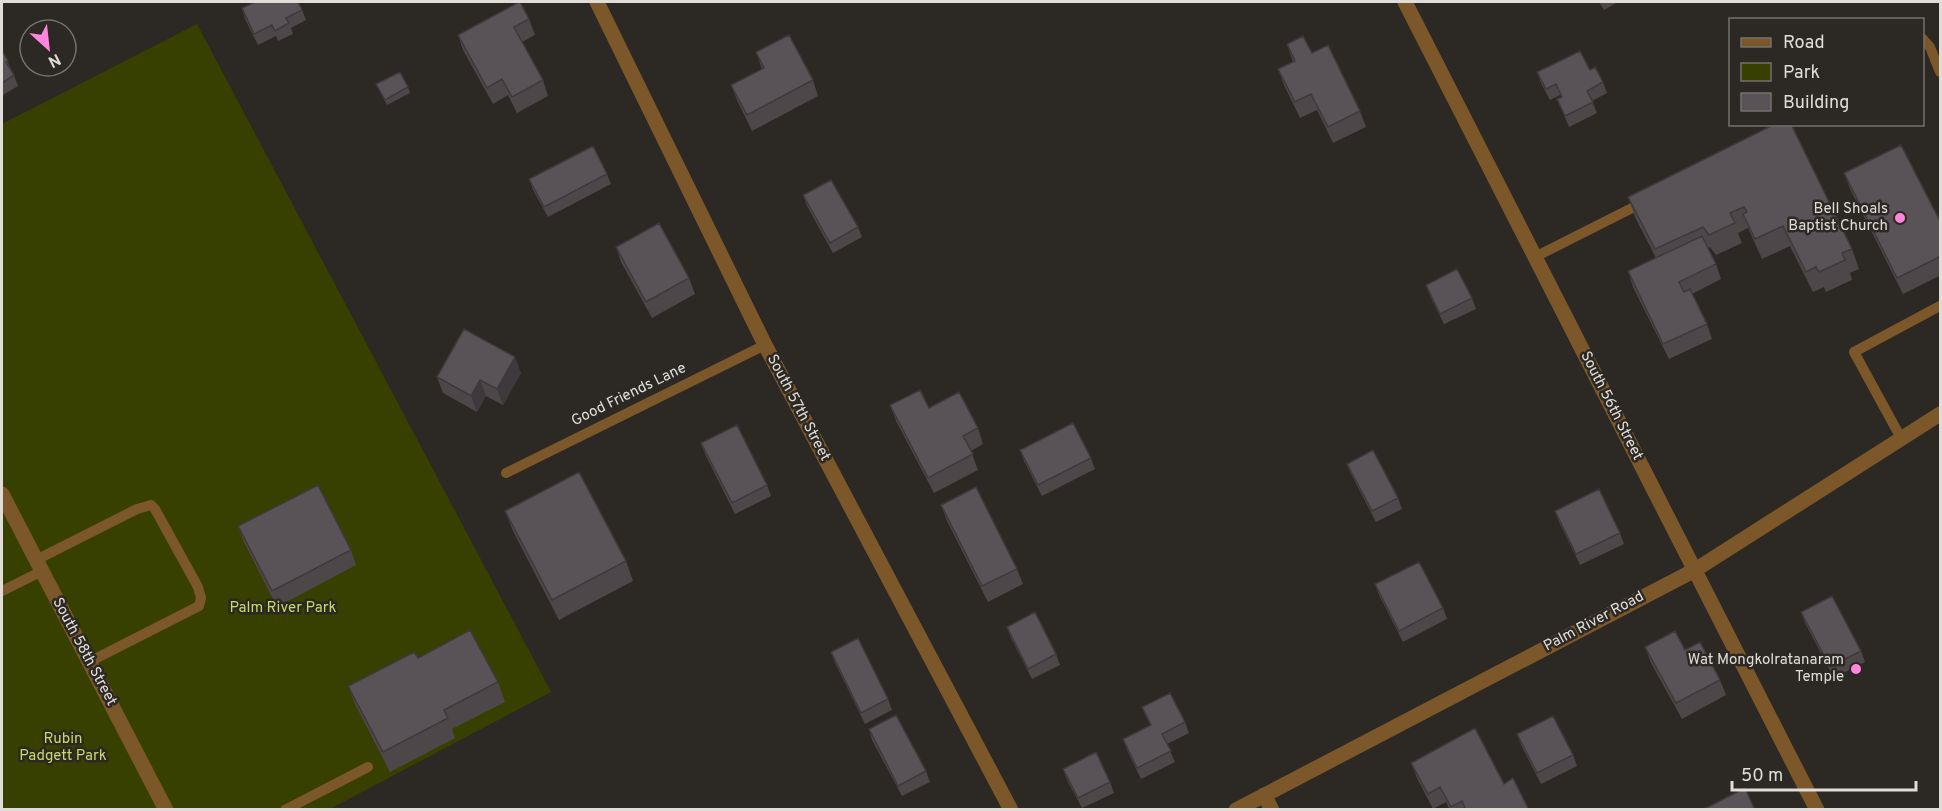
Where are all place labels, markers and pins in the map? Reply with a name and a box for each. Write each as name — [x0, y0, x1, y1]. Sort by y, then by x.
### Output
place label: Bell Shoals Baptist Church — [1788, 200, 1888, 236]
marker: Bell Shoals Baptist Church — [1893, 211, 1907, 225]
place label: Wat Mongkolratanaram Temple — [1688, 651, 1844, 687]
marker: Wat Mongkolratanaram Temple — [1849, 662, 1863, 676]

